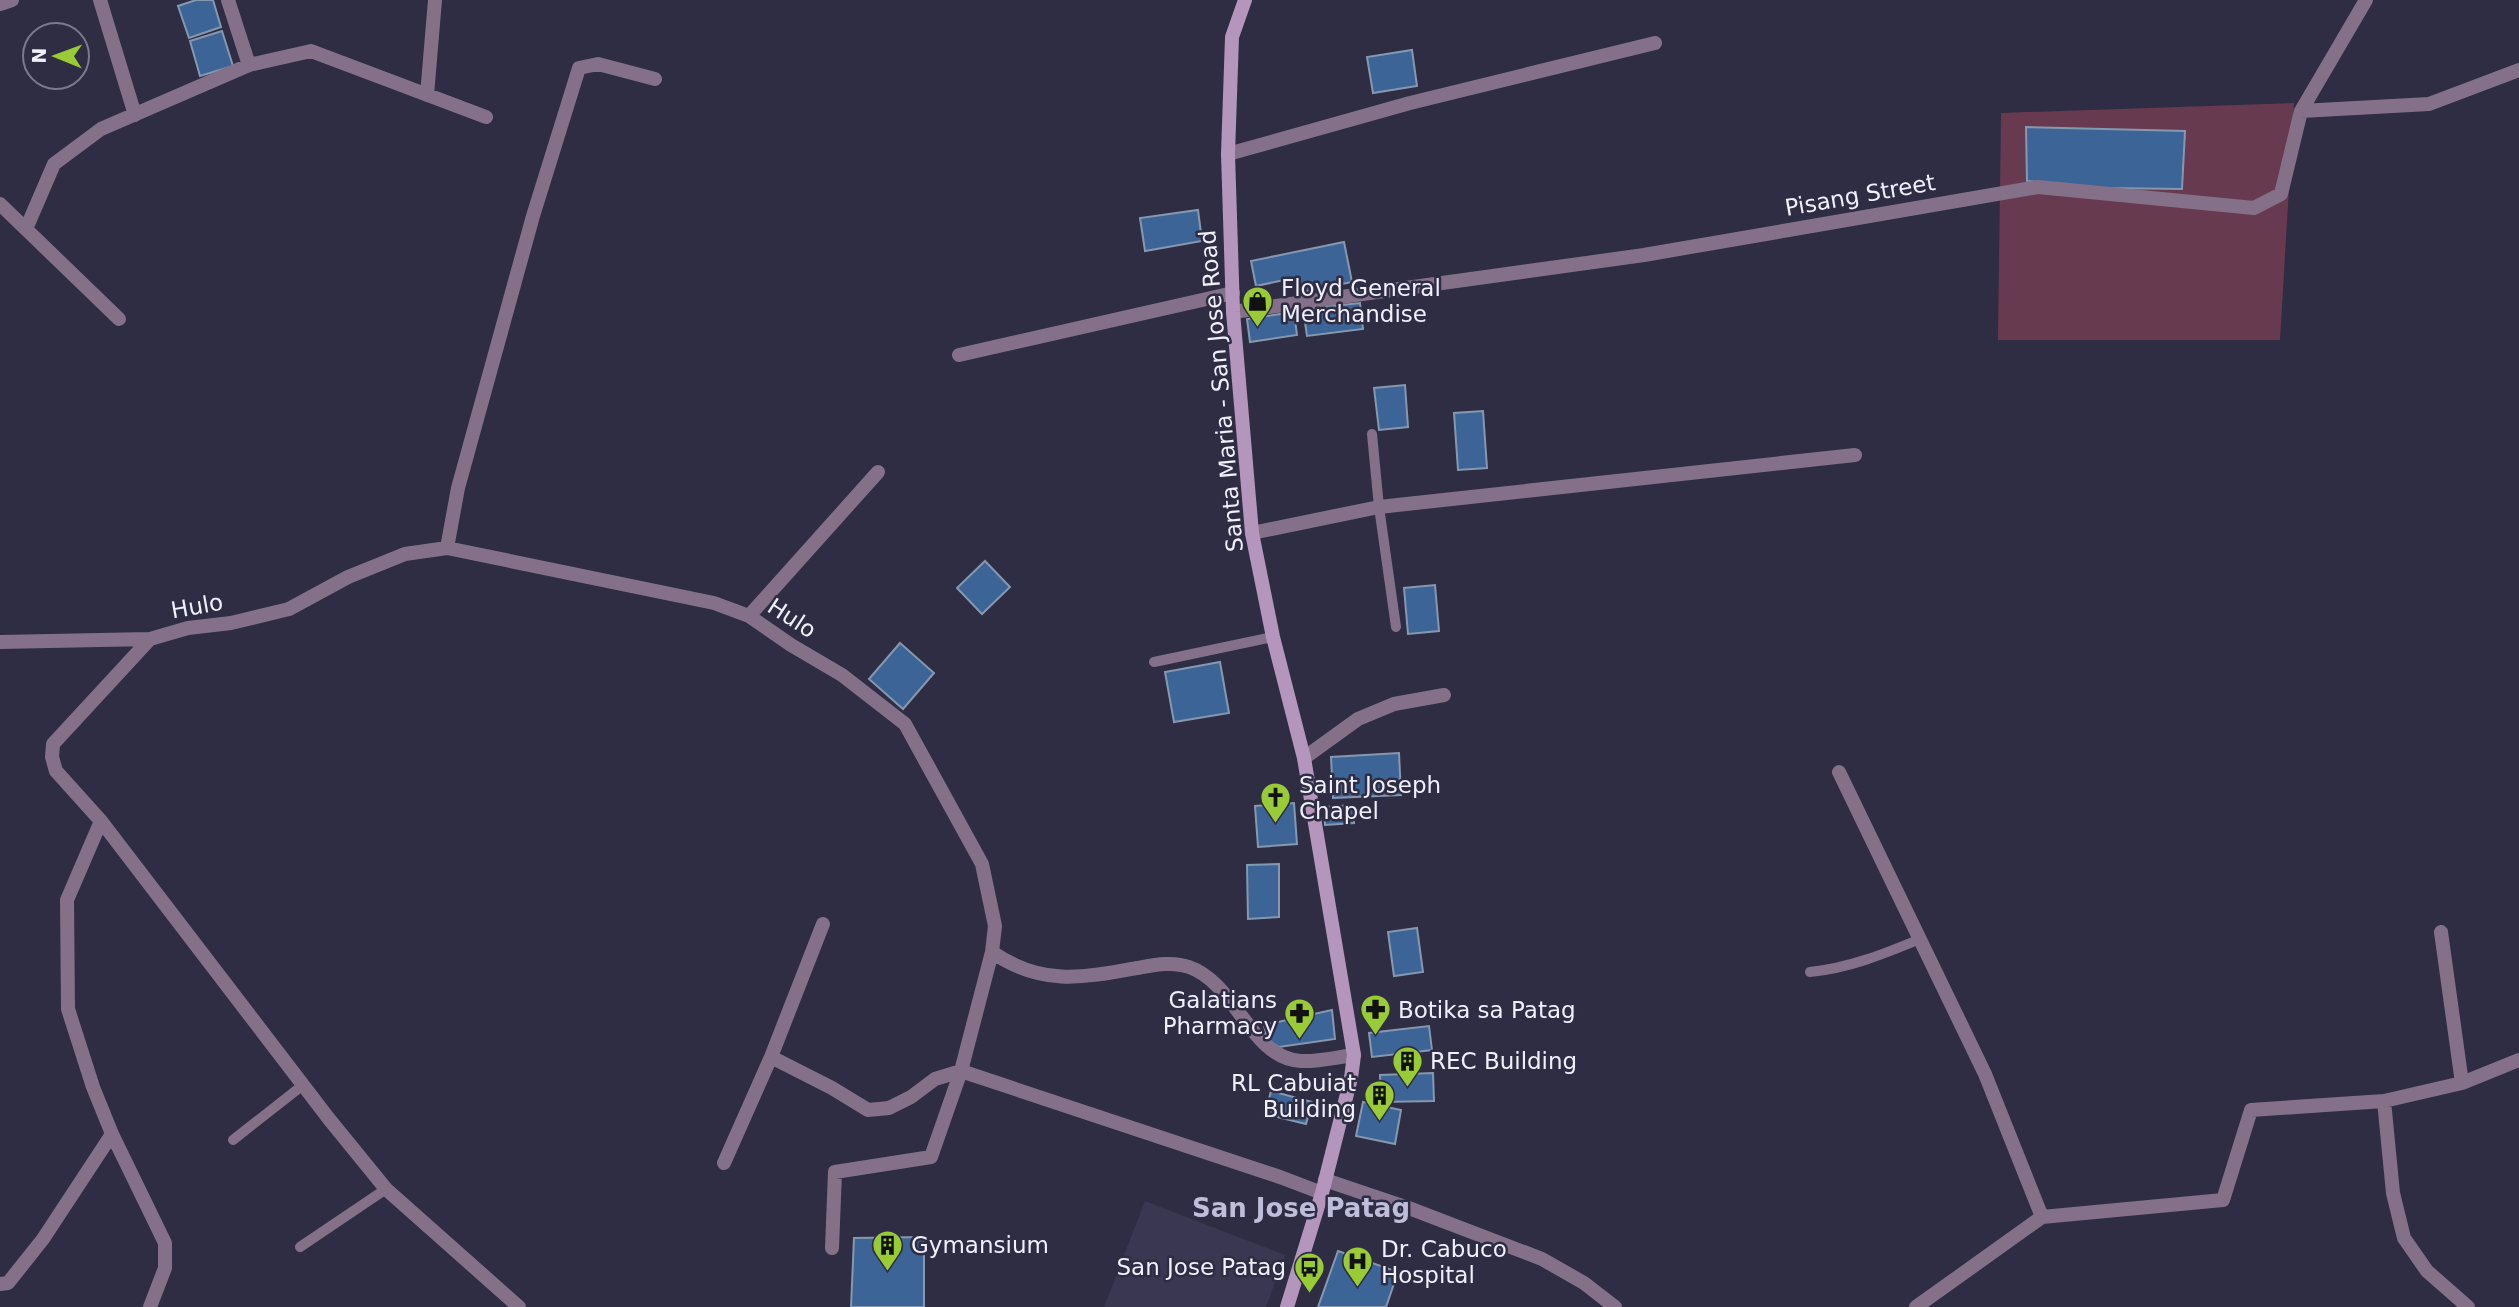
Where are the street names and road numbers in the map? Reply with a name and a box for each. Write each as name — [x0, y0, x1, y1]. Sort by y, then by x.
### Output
street label: Pisang Street — [1783, 169, 1937, 221]
street label: Santa Maria - San Jose Road — [1194, 229, 1248, 553]
street label: Hulo — [169, 589, 225, 623]
street label: Hulo — [763, 593, 821, 643]

